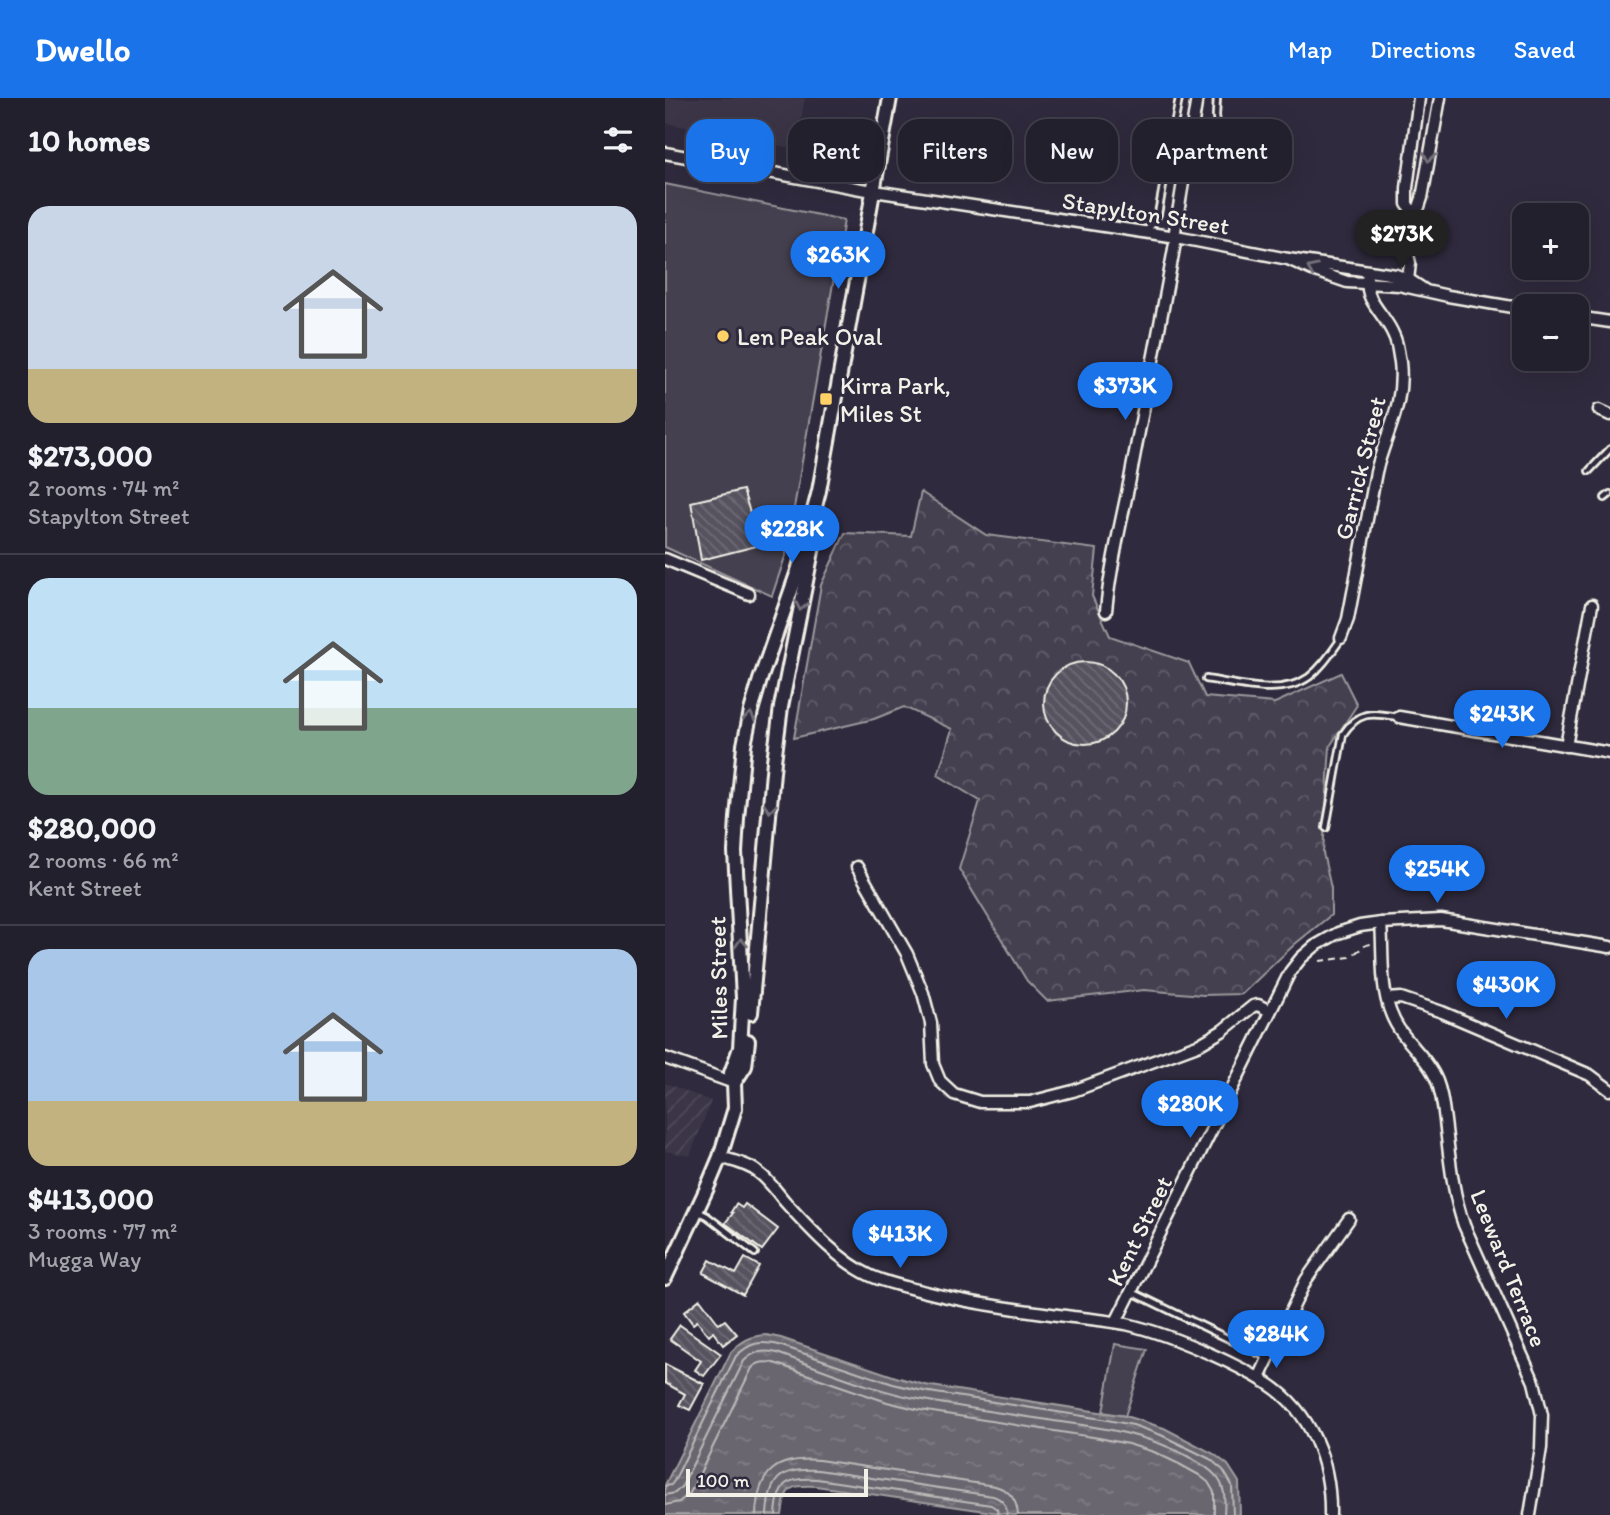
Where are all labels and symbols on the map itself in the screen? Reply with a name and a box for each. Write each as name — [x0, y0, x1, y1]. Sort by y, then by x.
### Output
one-way arrow — [1422, 151, 1437, 163]
street label: Stapylton Street — [1060, 185, 1232, 241]
pin: $273K — [1353, 211, 1451, 270]
pin: $263K — [789, 232, 887, 291]
one-way arrow — [1306, 263, 1319, 277]
place label: Len Peak Oval — [737, 322, 883, 351]
marker: Len Peak Oval — [715, 328, 731, 344]
pin: $373K — [1076, 362, 1174, 422]
place label: Kirra Park, Miles St — [840, 371, 951, 428]
marker: Kirra Park, Miles St — [818, 391, 834, 407]
street label: Garrick Street — [1328, 393, 1392, 543]
pin: $228K — [743, 505, 841, 565]
one-way arrow — [794, 600, 809, 612]
pin: $243K — [1453, 690, 1551, 750]
one-way arrow — [742, 711, 756, 723]
one-way arrow — [763, 803, 778, 814]
pin: $254K — [1388, 846, 1486, 905]
street label: Miles Street — [702, 916, 734, 1040]
one-way arrow — [734, 937, 749, 948]
pin: $430K — [1457, 962, 1555, 1021]
pin: $280K — [1141, 1080, 1239, 1140]
street label: Kent Street — [1100, 1171, 1178, 1291]
street label: Leeward Terrace — [1464, 1185, 1554, 1351]
pin: $413K — [851, 1210, 949, 1270]
pin: $284K — [1227, 1310, 1325, 1370]
scale bar — [686, 1466, 868, 1498]

